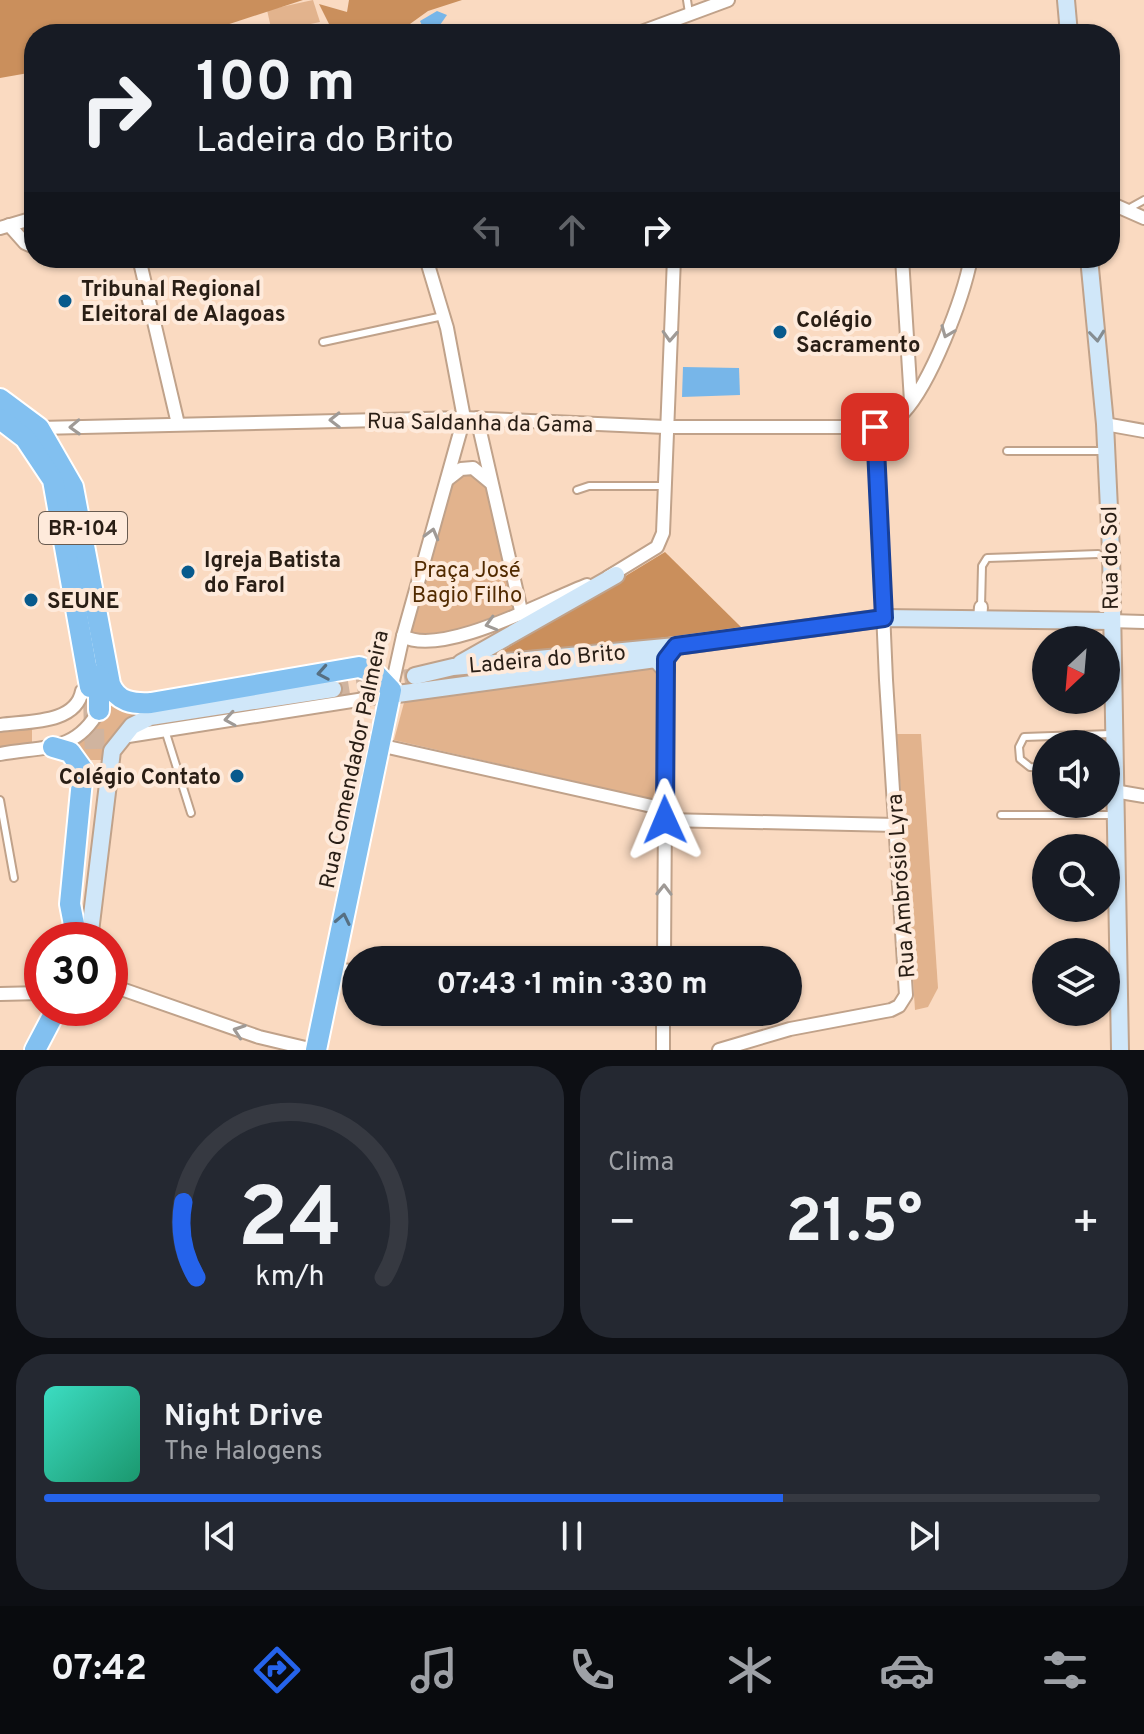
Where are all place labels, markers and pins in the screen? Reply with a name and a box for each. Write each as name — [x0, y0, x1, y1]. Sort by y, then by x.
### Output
place label: Tribunal Regional Eleitoral de Alagoas — [81, 277, 286, 329]
marker: Tribunal Regional Eleitoral de Alagoas — [56, 292, 74, 310]
place label: Colégio Sacramento — [796, 308, 920, 360]
marker: Colégio Sacramento — [771, 323, 789, 341]
pin — [841, 393, 909, 461]
place label: Igreja Batista do Farol — [204, 548, 341, 600]
marker: Igreja Batista do Farol — [179, 563, 197, 581]
place label: SEUNE — [47, 589, 119, 616]
marker: SEUNE — [22, 591, 40, 609]
place label: Colégio Contato — [59, 765, 221, 792]
marker: Colégio Contato — [228, 767, 246, 785]

